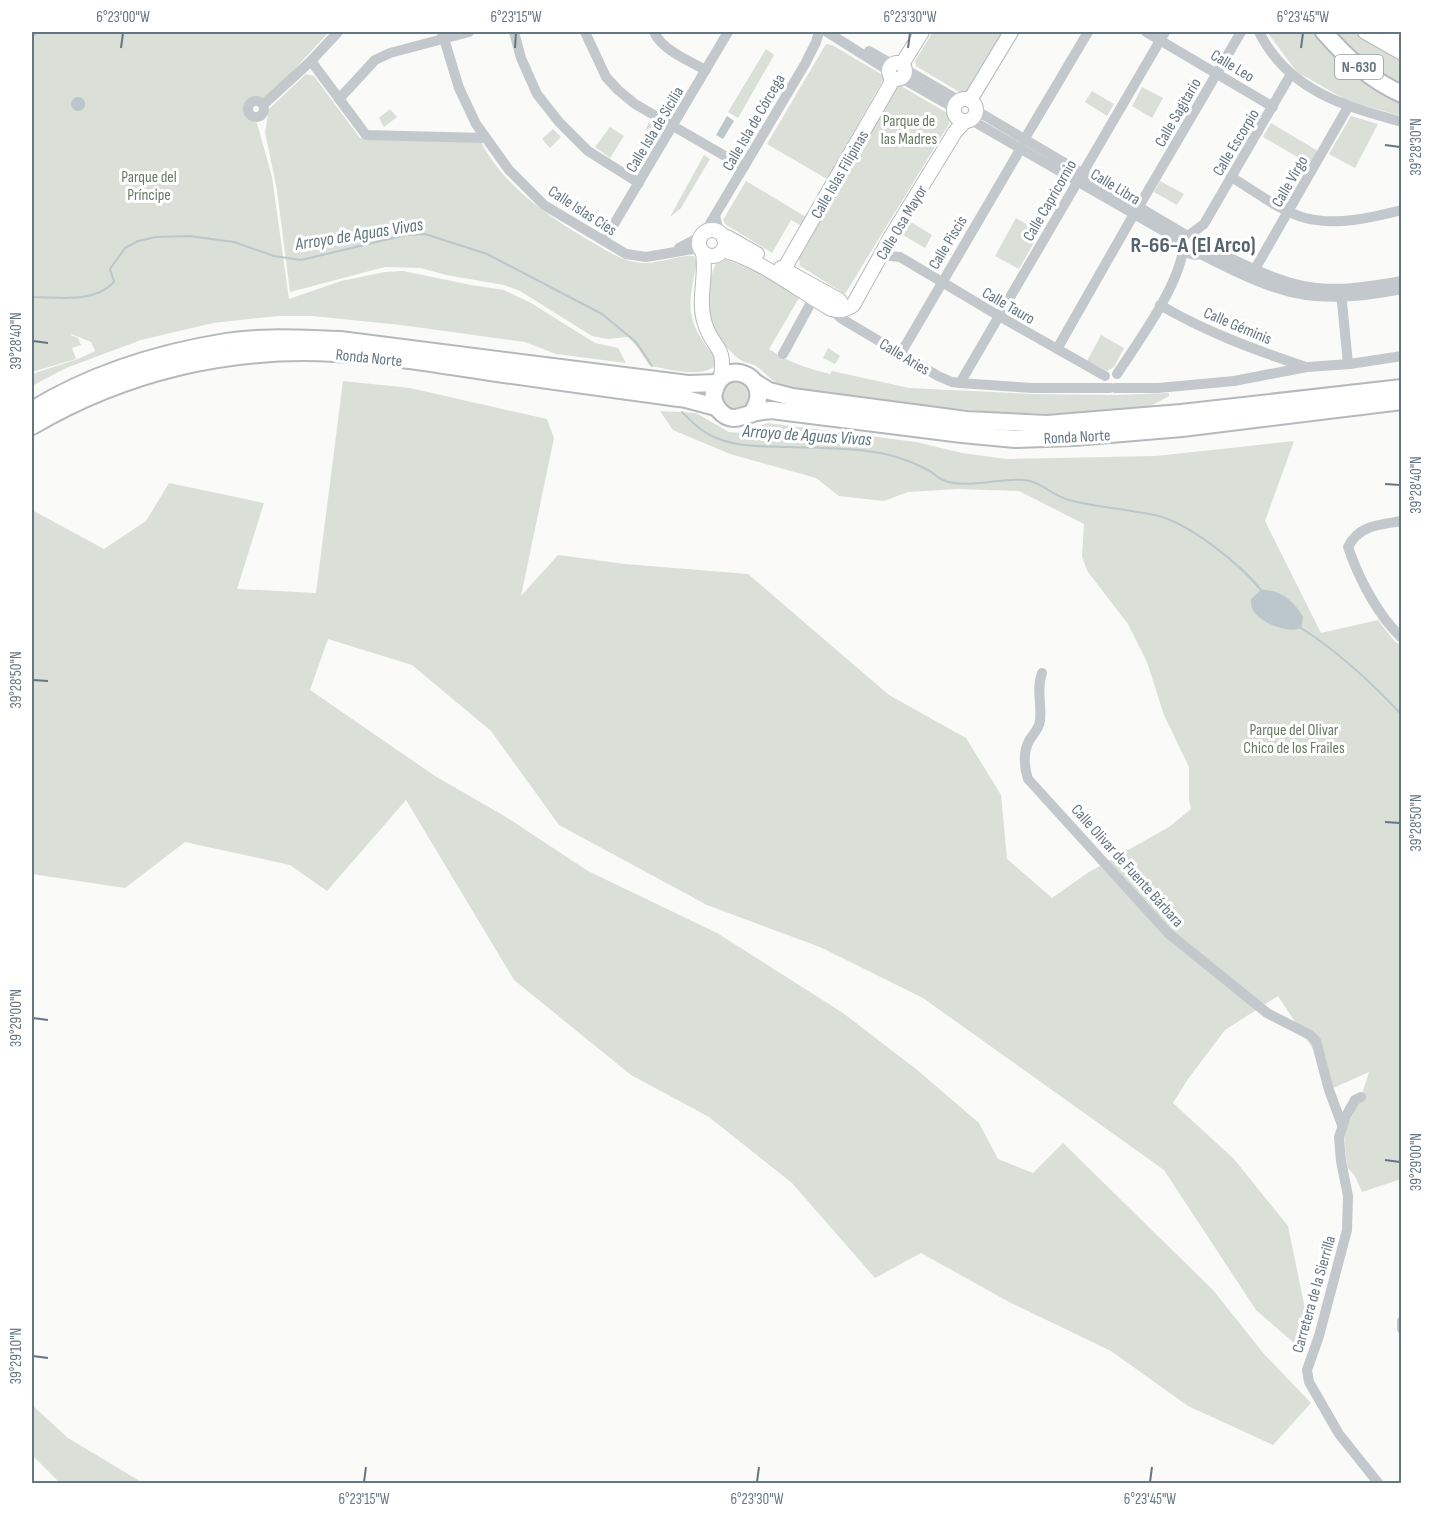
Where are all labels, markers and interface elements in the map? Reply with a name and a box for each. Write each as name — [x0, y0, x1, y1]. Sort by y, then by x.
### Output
text: 6°23'00"W — [96, 8, 150, 27]
text: 6°23'15"W — [490, 8, 542, 27]
text: 6°23'30"W — [884, 8, 937, 27]
text: 6°23'45"W — [1277, 8, 1329, 27]
street label: Calle Leo — [1207, 46, 1257, 87]
road number: N-630 — [1335, 55, 1383, 79]
street label: Calle Isla de Córcega — [719, 71, 790, 175]
street label: Calle Sagitario — [1151, 75, 1206, 150]
street label: Calle Isla de Sicilia — [622, 84, 688, 176]
street label: Calle Escorpio — [1209, 106, 1264, 180]
park label: Parque de las Madres — [881, 112, 937, 149]
text: 39°28'30"N — [1407, 118, 1426, 176]
street label: Calle Islas Filipinas — [807, 127, 873, 222]
street label: Calle Virgo — [1268, 153, 1312, 211]
street label: Calle Capricornio — [1019, 157, 1081, 245]
street label: Calle Libra — [1087, 165, 1144, 209]
park label: Parque del Príncipe — [121, 168, 177, 205]
street label: Calle Islas Cíes — [544, 182, 620, 241]
street label: Calle Osa Mayor — [873, 182, 932, 264]
street label: Calle Piscis — [925, 212, 972, 273]
water label: Arroyo de Aguas Vivas — [293, 214, 425, 255]
district label: R-66-A (El Arco) — [1130, 232, 1256, 259]
street label: Calle Tauro — [978, 284, 1038, 329]
street label: Calle Géminis — [1201, 304, 1274, 349]
text: 39°28'40"N — [7, 312, 26, 370]
street label: Calle Aries — [876, 335, 933, 380]
street label: Ronda Norte — [335, 346, 403, 371]
water label: Arroyo de Aguas Vivas — [741, 420, 873, 451]
street label: Ronda Norte — [1043, 426, 1111, 449]
text: 39°28'40"N — [1407, 456, 1426, 514]
text: 39°28'50"N — [7, 651, 26, 709]
park label: Parque del Olivar Chico de los Frailes — [1243, 721, 1345, 758]
text: 39°28'50"N — [1407, 794, 1426, 852]
street label: Calle Olivar de Fuente Bárbara — [1067, 801, 1187, 931]
text: 39°29'00"N — [7, 989, 26, 1047]
text: 39°29'00"N — [1407, 1133, 1426, 1191]
street label: Carretera de la Sierrilla — [1289, 1234, 1340, 1355]
text: 39°29'10"N — [7, 1328, 26, 1384]
text: 6°23'15"W — [338, 1490, 390, 1509]
text: 6°23'30"W — [731, 1490, 784, 1509]
text: 6°23'45"W — [1124, 1490, 1176, 1509]

